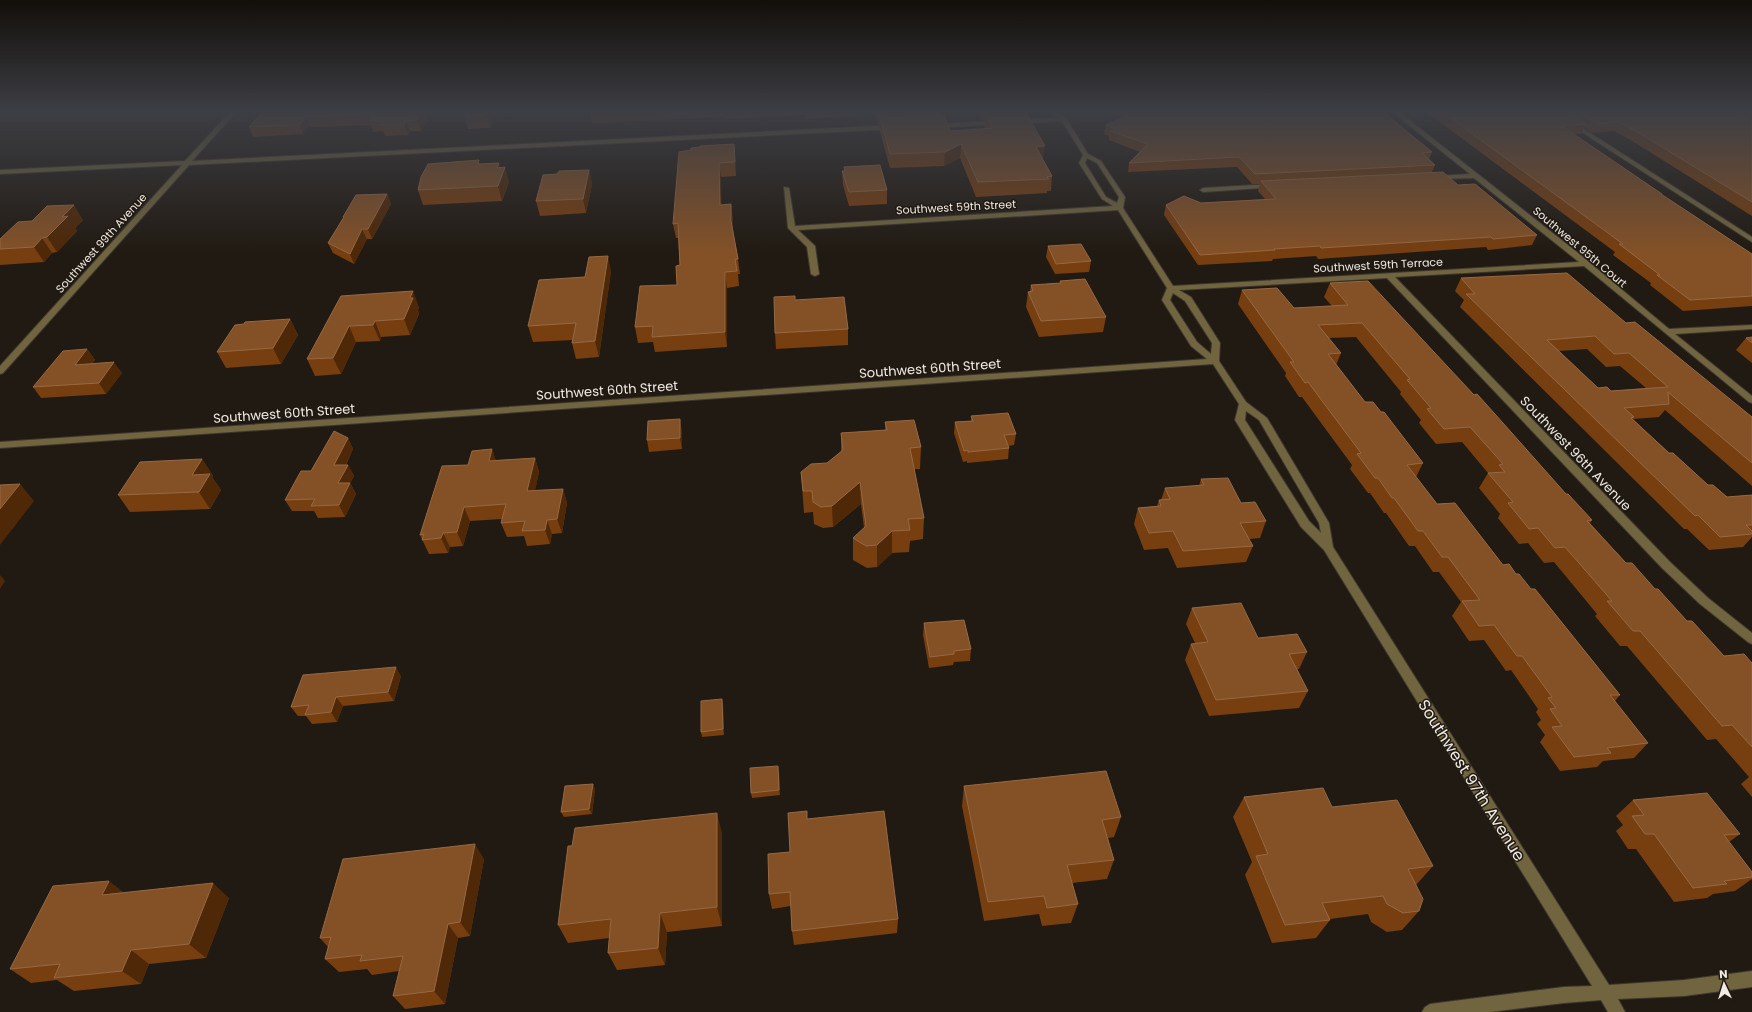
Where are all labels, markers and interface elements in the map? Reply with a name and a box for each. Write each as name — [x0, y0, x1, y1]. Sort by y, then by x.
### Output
street label: Southwest 99th Avenue — [52, 189, 150, 296]
street label: Southwest 59th Street — [896, 196, 1016, 218]
street label: Southwest 95th Court — [1529, 203, 1631, 291]
street label: Southwest 59th Terrace — [1313, 254, 1443, 276]
street label: Southwest 60th Street — [859, 354, 1002, 383]
street label: Southwest 60th Street — [536, 376, 679, 405]
street label: Southwest 96th Avenue — [1516, 392, 1636, 515]
street label: Southwest 60th Street — [213, 399, 356, 428]
street label: Southwest 97th Avenue — [1412, 695, 1531, 866]
north arrow — [1704, 964, 1744, 1004]
text: N — [1719, 966, 1728, 982]

